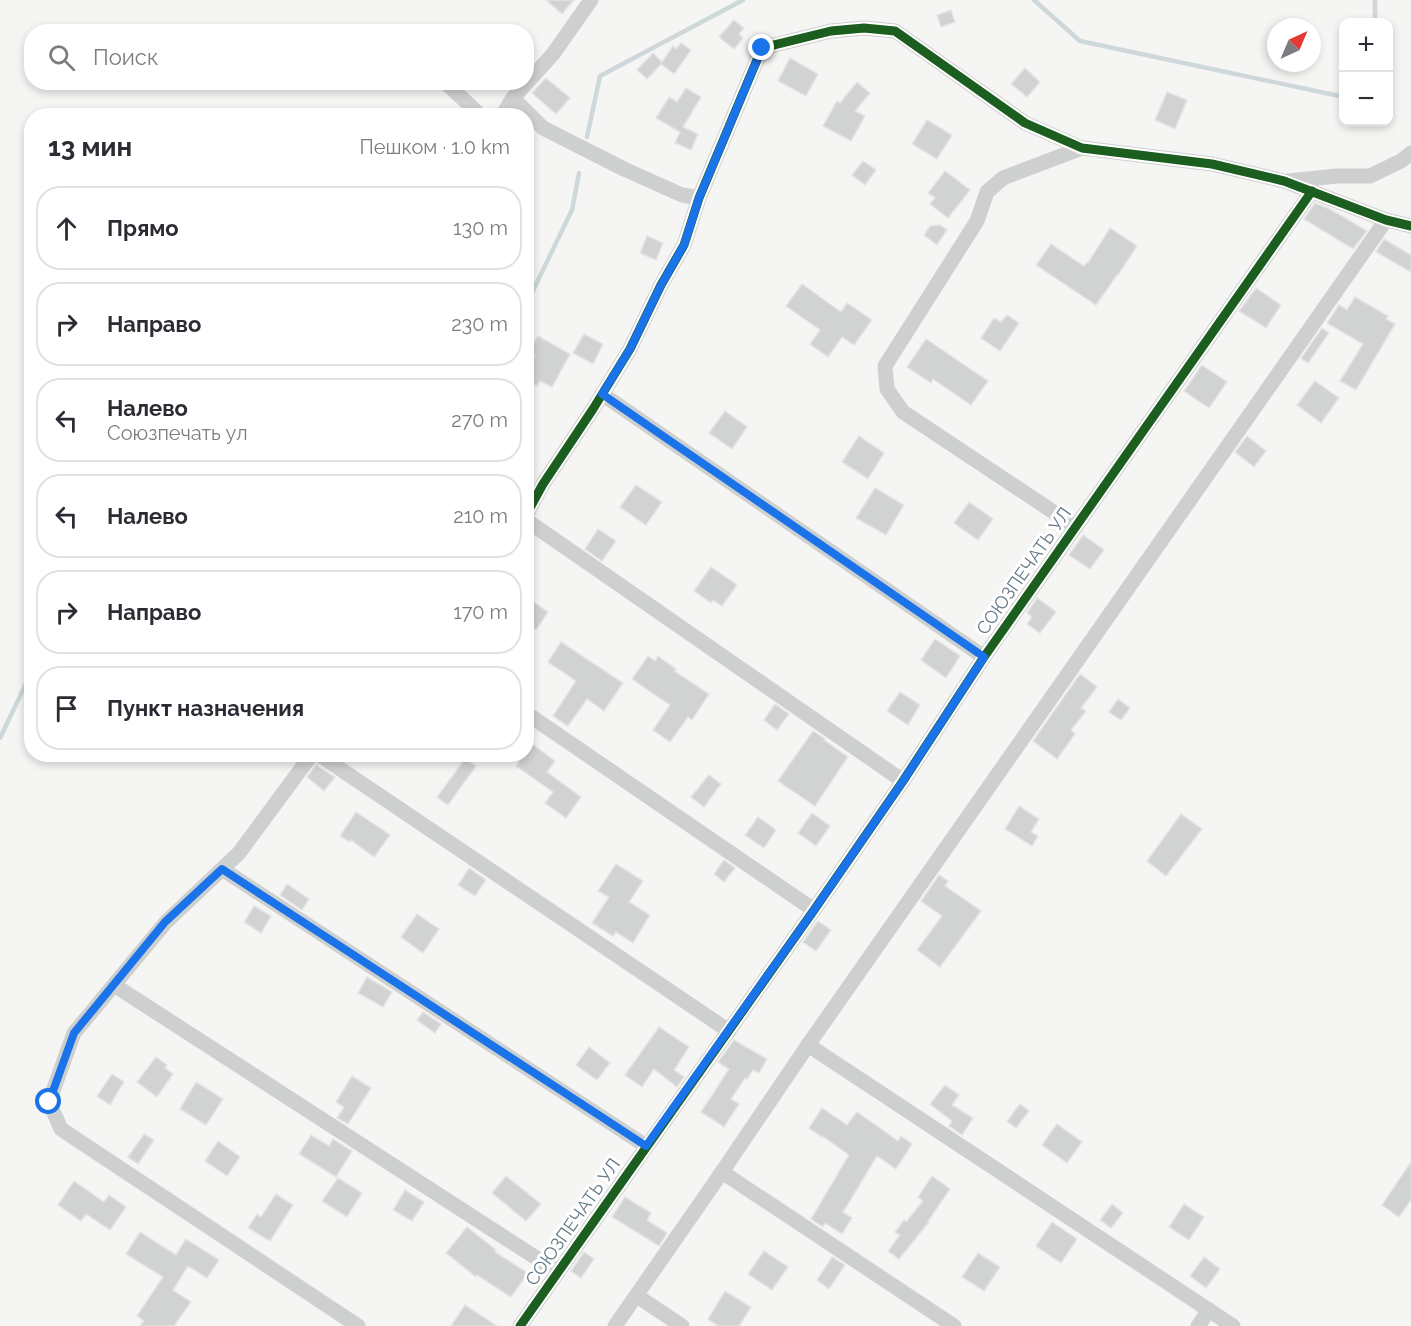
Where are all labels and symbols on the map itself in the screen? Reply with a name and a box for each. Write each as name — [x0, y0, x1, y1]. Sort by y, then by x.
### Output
north arrow — [1267, 18, 1321, 72]
route end — [748, 34, 774, 60]
street label: СОЮЗПЕЧАТЬ УЛ — [972, 503, 1075, 638]
route start — [35, 1088, 61, 1114]
street label: СОЮЗПЕЧАТЬ УЛ — [521, 1154, 624, 1289]

